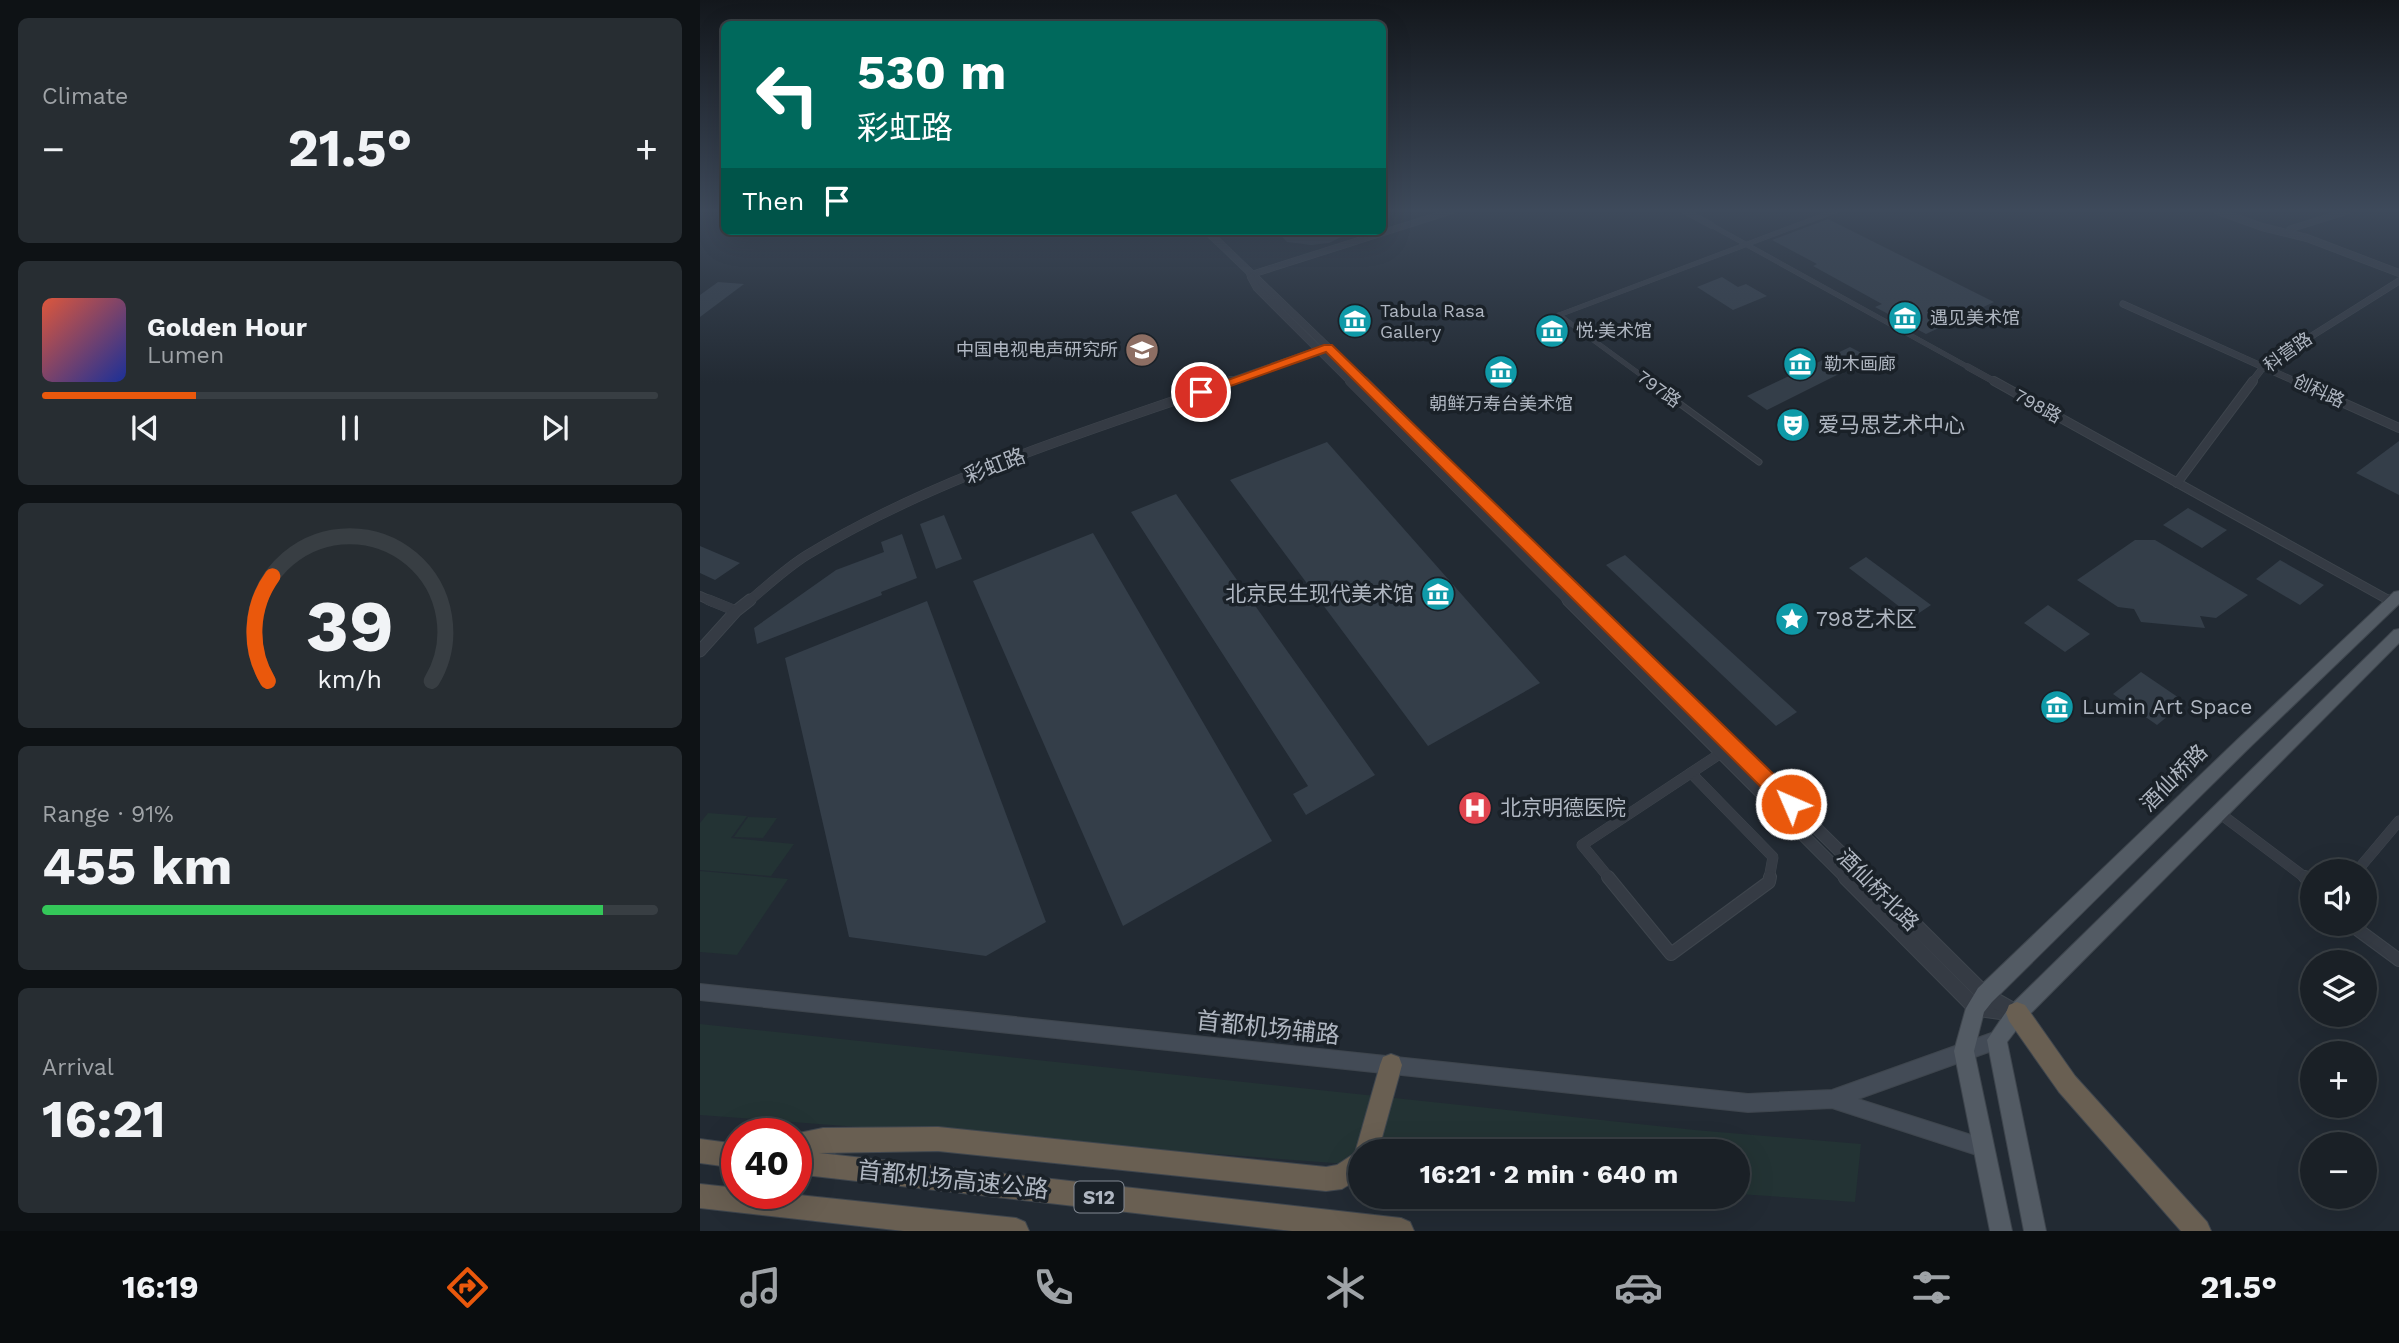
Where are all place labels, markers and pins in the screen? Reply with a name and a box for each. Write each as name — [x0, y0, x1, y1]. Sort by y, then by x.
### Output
museum icon: 遇见美术馆 — [1886, 299, 1924, 337]
place label: Tabula Rasa Gallery — [1380, 300, 1485, 342]
museum icon: Tabula Rasa Gallery — [1336, 302, 1374, 340]
place label: 遇见美术馆 — [1930, 307, 2020, 328]
museum icon: 悦·美术馆 — [1533, 312, 1571, 350]
place label: 悦·美术馆 — [1576, 320, 1652, 341]
school or university icon: 中国电视电声研究所 — [1123, 331, 1161, 369]
place label: 中国电视电声研究所 — [956, 339, 1118, 360]
museum icon: 勒木画廊 — [1781, 345, 1819, 383]
museum icon: 朝鲜万寿台美术馆 — [1482, 353, 1520, 391]
place label: 勒木画廊 — [1824, 353, 1896, 374]
pin — [1171, 362, 1231, 422]
place label: 朝鲜万寿台美术馆 — [1429, 393, 1573, 414]
theatre icon: 爱马思艺术中心 — [1774, 406, 1812, 444]
place label: 爱马思艺术中心 — [1818, 412, 1965, 437]
museum icon: 北京民生现代美术馆 — [1419, 575, 1457, 613]
place label: 北京民生现代美术馆 — [1225, 581, 1414, 606]
place icon: 798艺术区 — [1773, 600, 1811, 638]
place label: 798艺术区 — [1816, 606, 1917, 631]
museum icon: Lumin Art Space — [2038, 688, 2076, 726]
place label: Lumin Art Space — [2082, 694, 2252, 719]
hospital icon: 北京明德医院 — [1456, 789, 1494, 827]
place label: 北京明德医院 — [1500, 795, 1626, 820]

